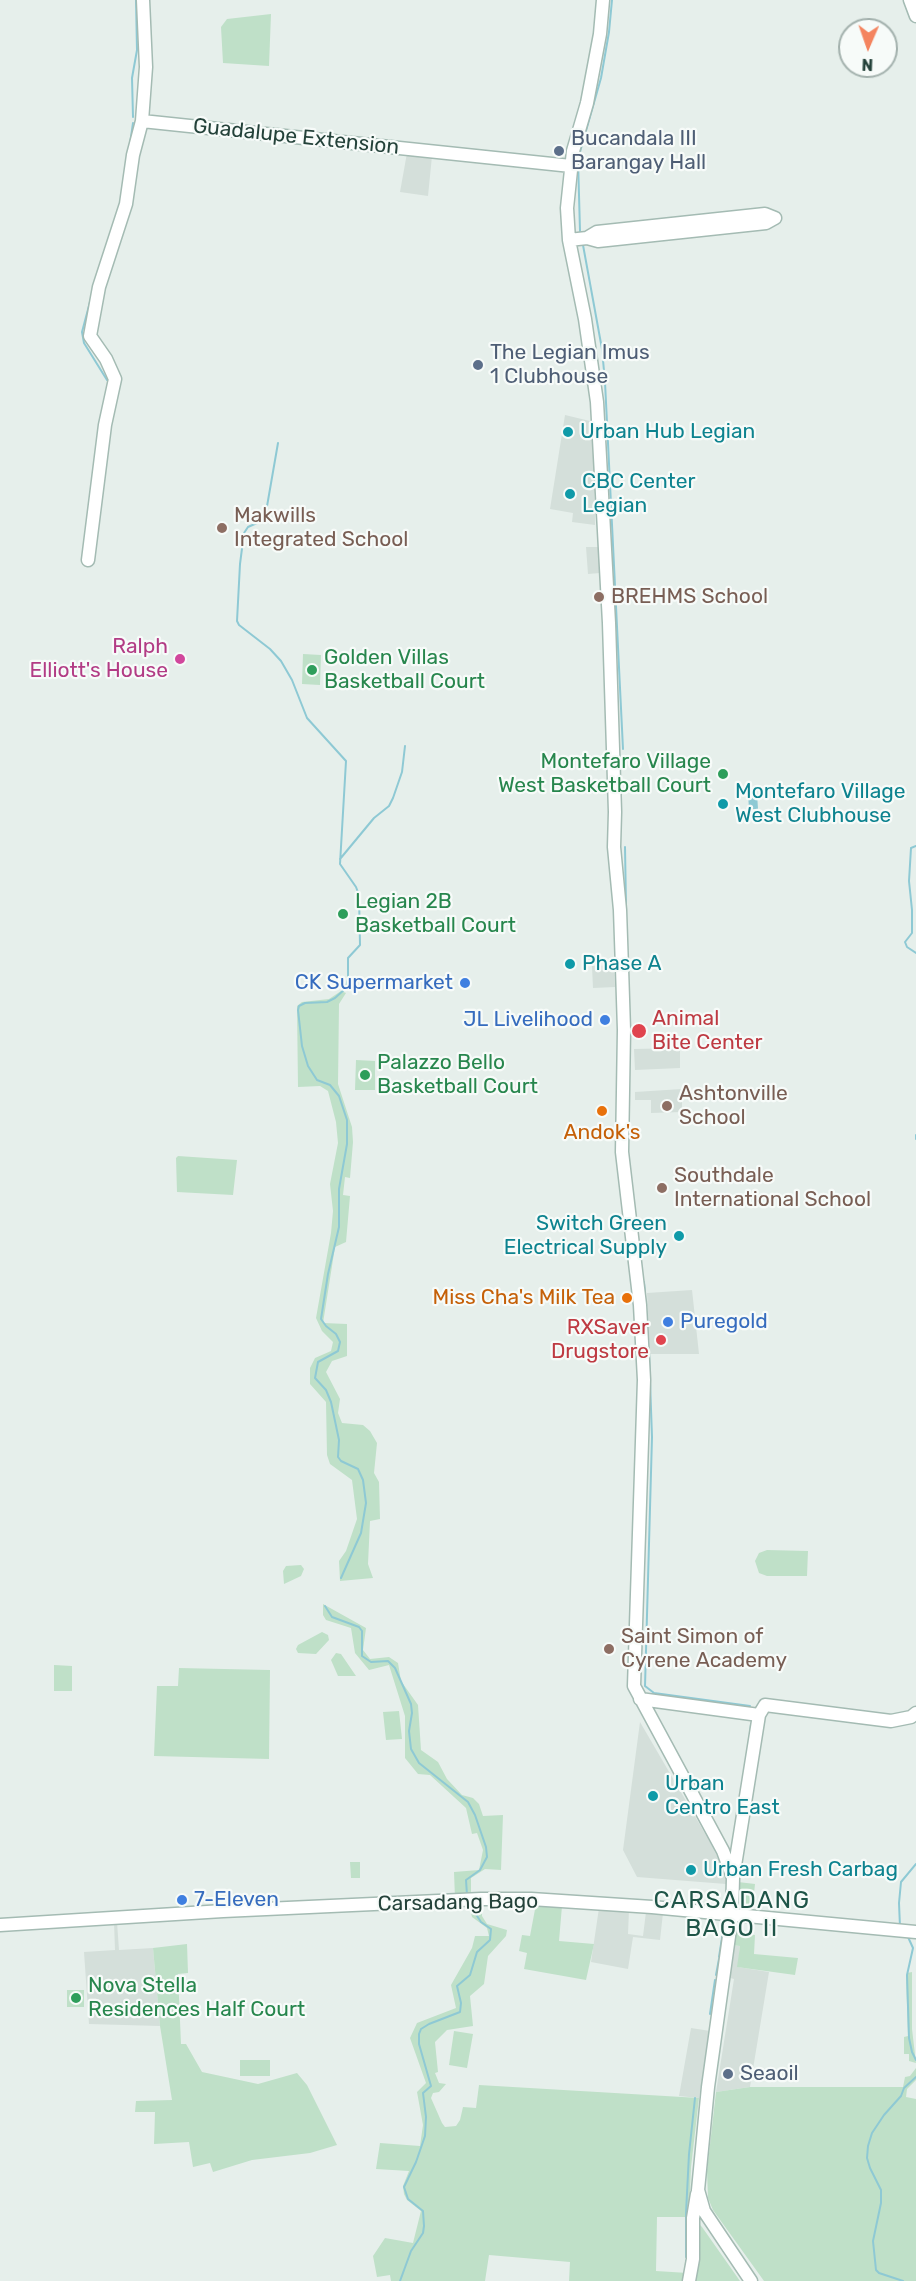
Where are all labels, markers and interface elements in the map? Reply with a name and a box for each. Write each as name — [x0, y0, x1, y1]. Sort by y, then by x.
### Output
north arrow — [838, 18, 898, 78]
text: N — [861, 55, 874, 74]
street label: Guadalupe Extension — [192, 114, 400, 160]
place label: Bucandala III Barangay Hall — [571, 126, 706, 176]
marker: Bucandala III Barangay Hall — [552, 144, 566, 158]
place label: The Legian Imus 1 Clubhouse — [490, 340, 650, 390]
marker: The Legian Imus 1 Clubhouse — [471, 358, 485, 372]
place label: Urban Hub Legian — [580, 419, 755, 445]
marker: Urban Hub Legian — [561, 425, 575, 439]
place label: CBC Center Legian — [582, 469, 695, 519]
marker: CBC Center Legian — [563, 487, 577, 501]
place label: Makwills Integrated School — [234, 503, 408, 553]
marker: Makwills Integrated School — [215, 521, 229, 535]
place label: BREHMS School — [611, 584, 768, 610]
marker: BREHMS School — [592, 590, 606, 604]
place label: Ralph Elliott's House — [29, 634, 168, 684]
place label: Golden Villas Basketball Court — [324, 645, 485, 695]
marker: Ralph Elliott's House — [173, 652, 187, 666]
marker: Golden Villas Basketball Court — [305, 663, 319, 677]
place label: Montefaro Village West Basketball Court — [498, 749, 711, 799]
marker: Montefaro Village West Basketball Court — [716, 767, 730, 781]
place label: Montefaro Village West Clubhouse — [735, 779, 906, 829]
marker: Montefaro Village West Clubhouse — [716, 797, 730, 811]
place label: Legian 2B Basketball Court — [355, 889, 516, 939]
marker: Legian 2B Basketball Court — [336, 907, 350, 921]
place label: Phase A — [582, 951, 662, 977]
marker: Phase A — [563, 957, 577, 971]
place label: CK Supermarket — [295, 970, 453, 996]
marker: CK Supermarket — [458, 976, 472, 990]
place label: Animal Bite Center — [652, 1006, 762, 1056]
place label: JL Livelihood — [463, 1007, 593, 1033]
marker: JL Livelihood — [598, 1013, 612, 1027]
marker: Animal Bite Center — [630, 1022, 648, 1040]
place label: Palazzo Bello Basketball Court — [377, 1050, 538, 1100]
marker: Palazzo Bello Basketball Court — [358, 1068, 372, 1082]
place label: Ashtonville School — [679, 1081, 788, 1131]
marker: Ashtonville School — [660, 1099, 674, 1113]
marker: Andok's — [595, 1104, 609, 1118]
place label: Andok's — [563, 1120, 641, 1146]
place label: Southdale International School — [674, 1163, 871, 1213]
marker: Southdale International School — [655, 1181, 669, 1195]
place label: Switch Green Electrical Supply — [504, 1211, 667, 1261]
marker: Switch Green Electrical Supply — [672, 1229, 686, 1243]
place label: Miss Cha's Milk Tea — [433, 1285, 615, 1311]
marker: Miss Cha's Milk Tea — [620, 1291, 634, 1305]
place label: Puregold — [680, 1309, 768, 1335]
place label: RXSaver Drugstore — [551, 1315, 649, 1365]
marker: Puregold — [661, 1315, 675, 1329]
marker: RXSaver Drugstore — [654, 1333, 668, 1347]
place label: Saint Simon of Cyrene Academy — [621, 1624, 787, 1674]
marker: Saint Simon of Cyrene Academy — [602, 1642, 616, 1656]
place label: Urban Centro East — [665, 1771, 780, 1821]
marker: Urban Centro East — [646, 1789, 660, 1803]
place label: Urban Fresh Carbag — [703, 1857, 898, 1883]
marker: Urban Fresh Carbag — [684, 1863, 698, 1877]
place label: 7-Eleven — [194, 1887, 279, 1913]
district label: CARSADANG BAGO II — [653, 1887, 811, 1943]
street label: Carsadang Bago — [378, 1889, 538, 1917]
marker: 7-Eleven — [175, 1893, 189, 1907]
place label: Nova Stella Residences Half Court — [88, 1973, 305, 2023]
marker: Nova Stella Residences Half Court — [69, 1991, 83, 2005]
place label: Seaoil — [740, 2061, 799, 2087]
marker: Seaoil — [721, 2067, 735, 2081]

